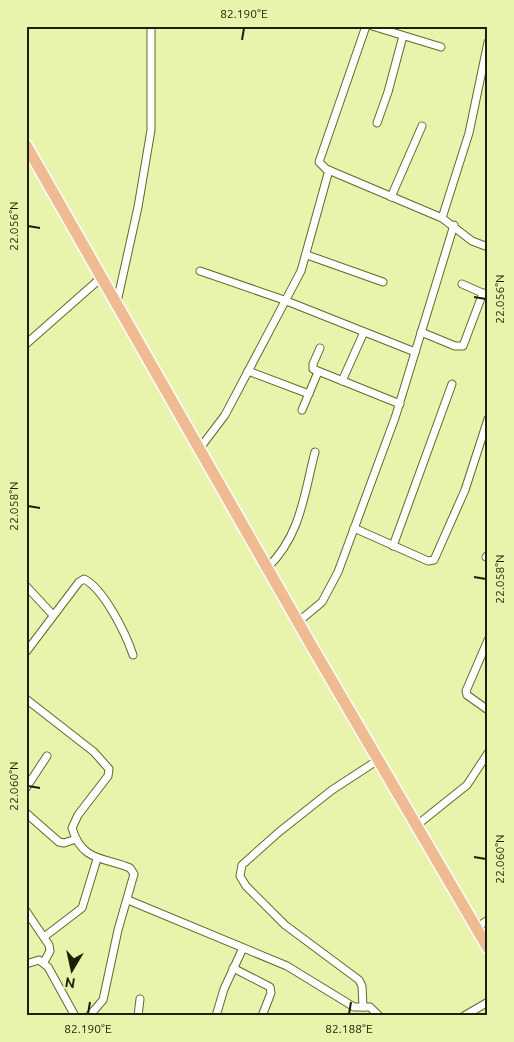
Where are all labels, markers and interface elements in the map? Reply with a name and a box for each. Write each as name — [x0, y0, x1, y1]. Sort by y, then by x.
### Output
text: 82.190°E — [220, 7, 268, 20]
text: 22.056°N — [7, 201, 20, 251]
text: 22.056°N — [493, 274, 506, 324]
text: 22.058°N — [7, 481, 20, 531]
text: 22.058°N — [493, 554, 506, 604]
text: 22.060°N — [7, 761, 20, 811]
text: 22.060°N — [493, 834, 506, 884]
north arrow — [48, 944, 98, 994]
text: N — [64, 974, 76, 992]
text: 82.190°E — [64, 1022, 112, 1035]
text: 82.188°E — [325, 1022, 373, 1035]

